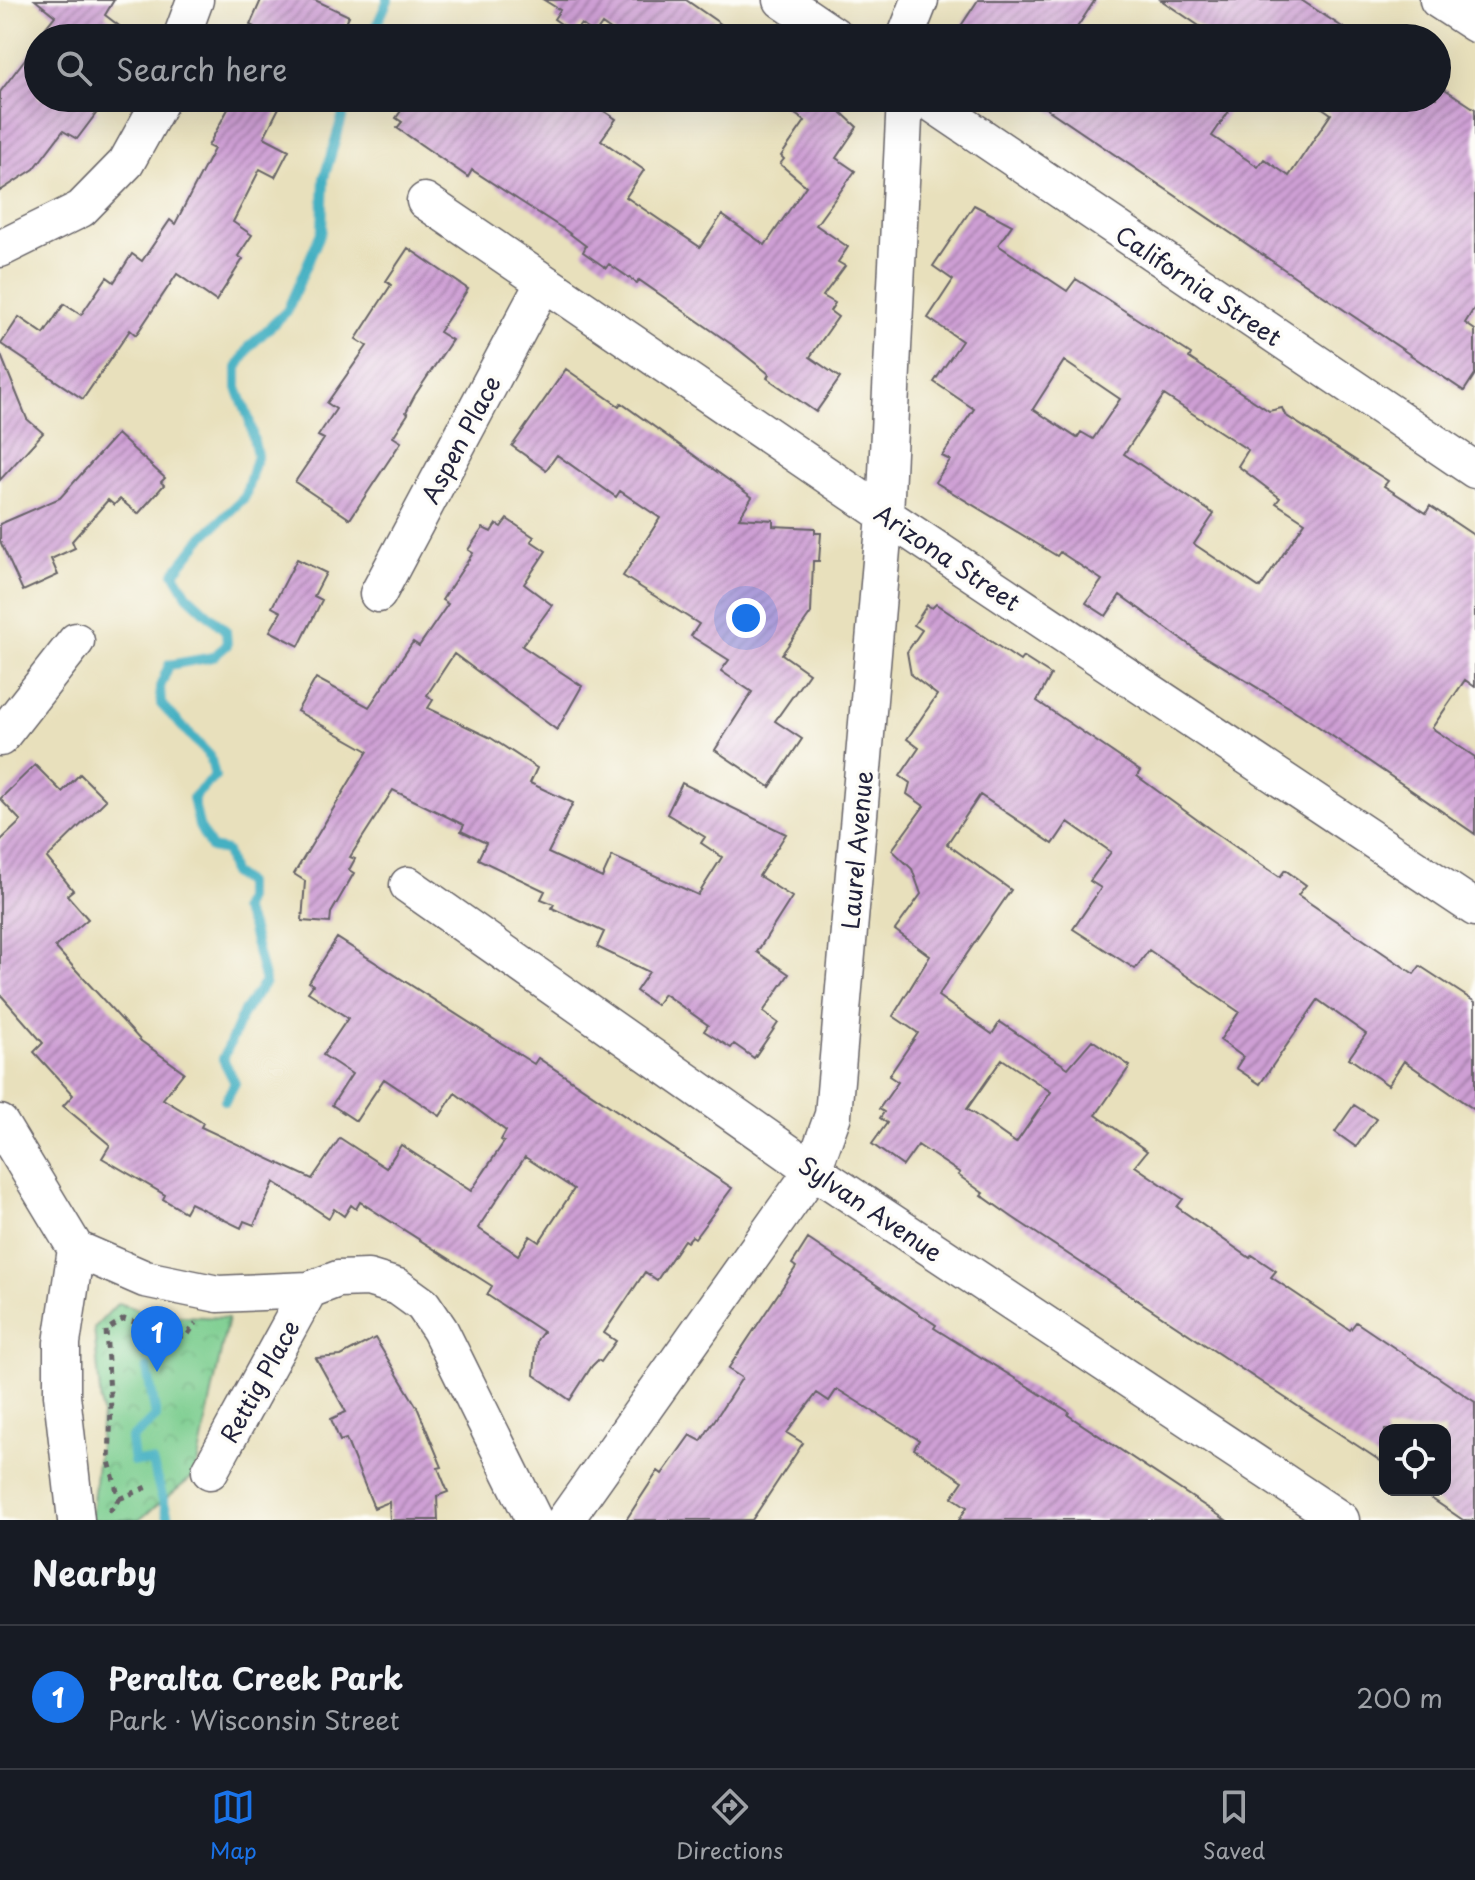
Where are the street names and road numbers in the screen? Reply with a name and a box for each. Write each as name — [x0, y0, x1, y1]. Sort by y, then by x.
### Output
street label: California Street — [1109, 216, 1290, 354]
street label: Aspen Place — [411, 369, 509, 509]
street label: Arizona Street — [868, 495, 1028, 619]
street label: Laurel Avenue — [831, 769, 881, 931]
street label: Sylvan Avenue — [792, 1147, 950, 1269]
street label: Rettig Place — [210, 1313, 308, 1449]

